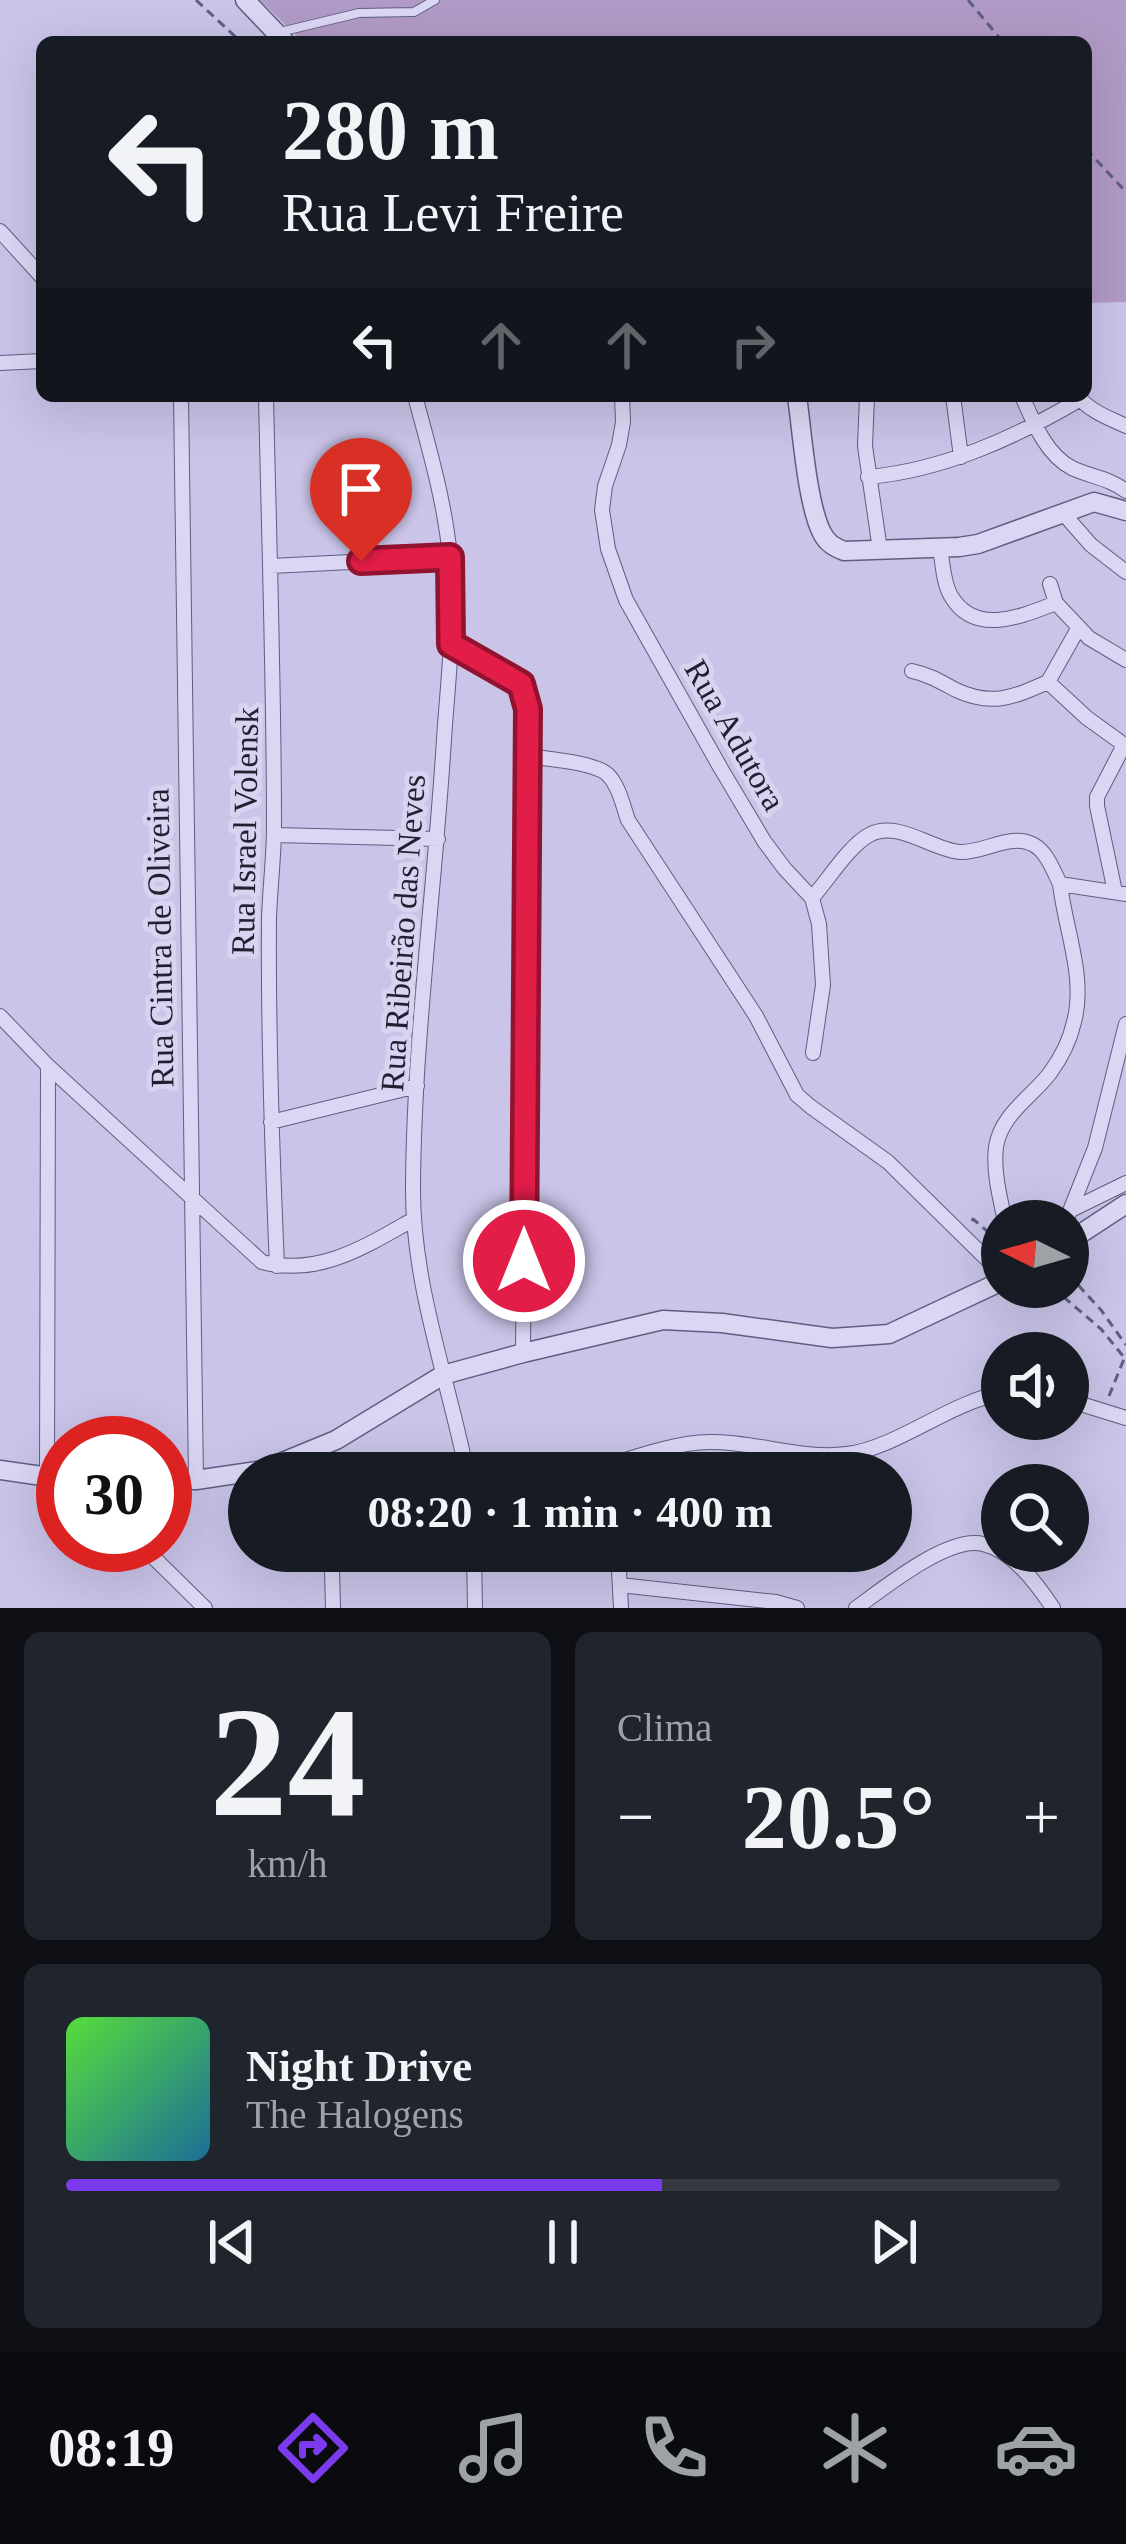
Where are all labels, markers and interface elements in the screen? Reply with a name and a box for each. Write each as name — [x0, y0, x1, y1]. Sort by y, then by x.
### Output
icon: left — [84, 84, 240, 240]
text: 280 m — [282, 84, 499, 177]
text: Rua Levi Freire — [282, 183, 624, 243]
icon: left — [342, 312, 408, 378]
icon: ahead — [468, 312, 534, 378]
icon: ahead — [594, 312, 660, 378]
icon: right — [720, 312, 786, 378]
pin — [310, 438, 412, 561]
icon: arrive — [328, 456, 394, 522]
street label: Rua Adutora — [677, 653, 793, 817]
street label: Rua Israel Volensk — [225, 706, 265, 955]
street label: Rua Ribeirão das Neves — [374, 773, 432, 1093]
street label: Rua Cintra de Oliveira — [139, 788, 181, 1088]
position arrow — [461, 1198, 587, 1324]
north arrow — [981, 1200, 1089, 1308]
map controls — [981, 1200, 1089, 1572]
button: sound — [981, 1332, 1089, 1440]
speed limit sign: 30 — [36, 1416, 192, 1572]
button: search — [981, 1464, 1089, 1572]
text: 08:20 · 1 min · 400 m — [368, 1487, 773, 1537]
text: 24 — [210, 1676, 366, 1849]
text: Clima — [617, 1706, 712, 1749]
text: 20.5° — [742, 1768, 935, 1867]
text: − — [617, 1780, 654, 1853]
text: + — [1023, 1780, 1060, 1853]
text: km/h — [247, 1842, 328, 1885]
text: Night Drive — [246, 2041, 472, 2091]
text: The Halogens — [246, 2093, 464, 2136]
icon: previous — [199, 2209, 265, 2275]
icon: pause — [530, 2209, 596, 2275]
icon: next — [861, 2209, 927, 2275]
icon: directions — [271, 2406, 355, 2490]
icon: music — [452, 2406, 536, 2490]
icon: phone — [632, 2406, 716, 2490]
icon: climate — [813, 2406, 897, 2490]
icon: car — [994, 2406, 1078, 2490]
text: 08:19 — [48, 2418, 174, 2478]

